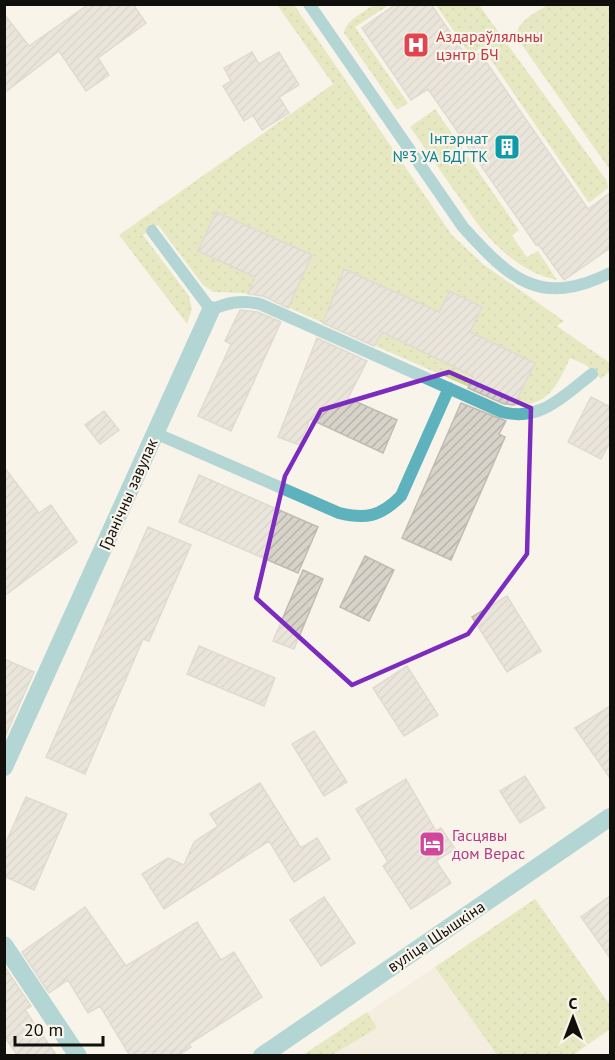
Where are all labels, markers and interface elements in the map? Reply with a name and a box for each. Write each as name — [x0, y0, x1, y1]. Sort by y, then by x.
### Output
place label: Аздараўляльны цэнтр БЧ — [436, 26, 543, 64]
hospital icon: Аздараўляльны цэнтр БЧ — [401, 30, 431, 60]
place label: Інтэрнат №3 УА БДГТК — [393, 128, 489, 166]
building icon: Інтэрнат №3 УА БДГТК — [492, 132, 522, 162]
street label: Гранічны завулак — [94, 435, 162, 553]
place label: Гасцявы дом Верас — [452, 825, 525, 863]
hotel icon: Гасцявы дом Верас — [417, 829, 447, 859]
street label: вуліца Шышкіна — [383, 896, 489, 976]
north arrow — [543, 988, 603, 1048]
text: С — [569, 993, 578, 1013]
scale bar — [15, 1009, 104, 1047]
text: 20 m — [24, 1018, 63, 1041]

